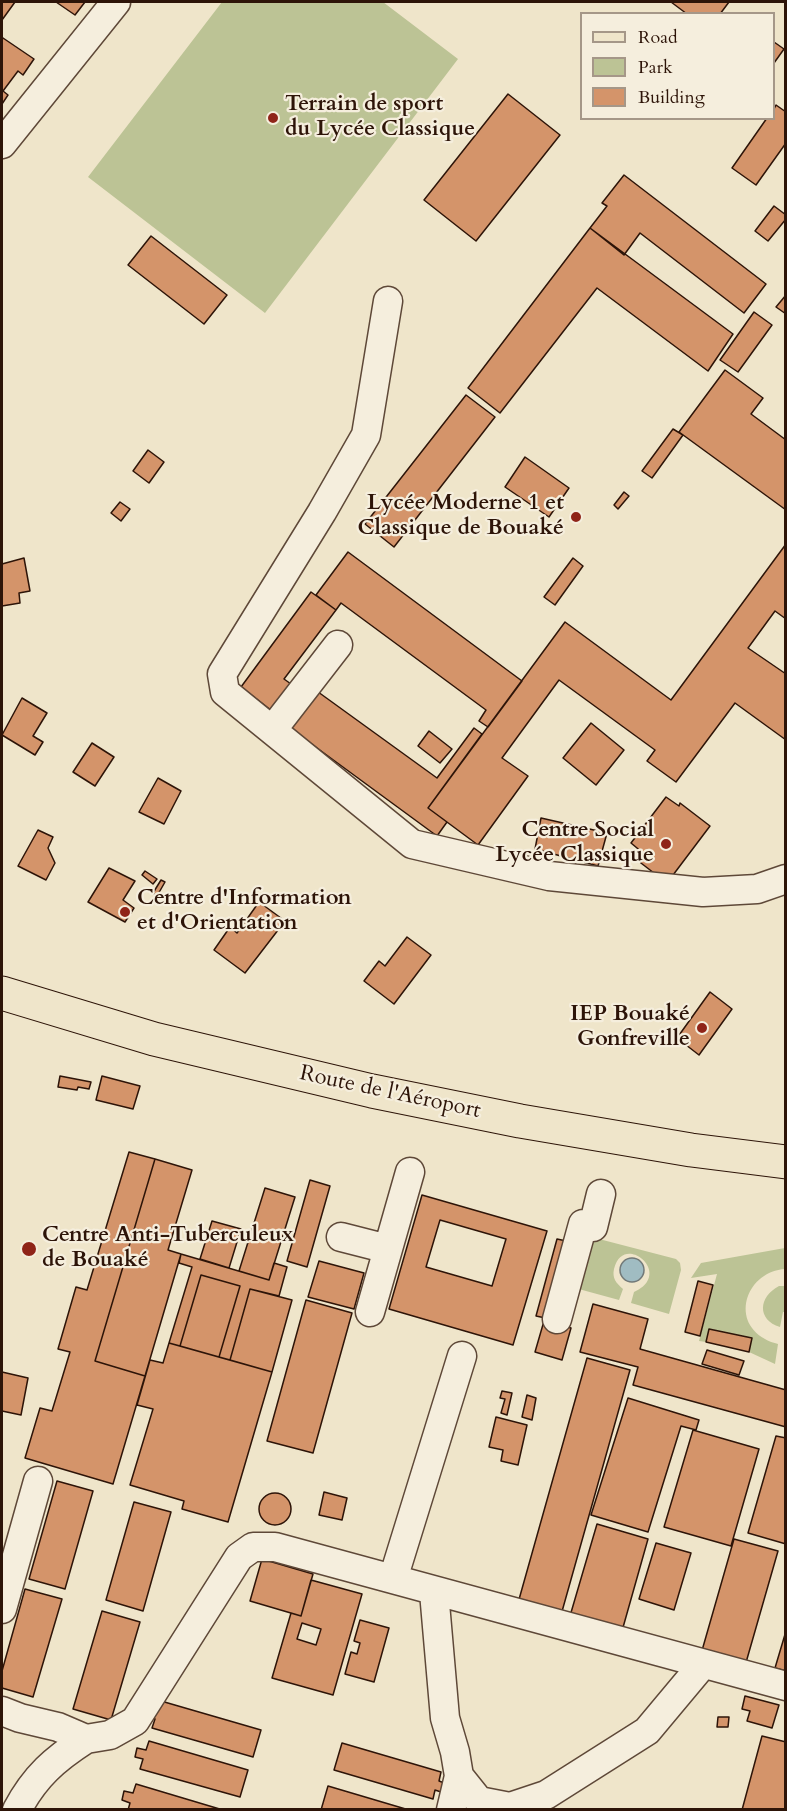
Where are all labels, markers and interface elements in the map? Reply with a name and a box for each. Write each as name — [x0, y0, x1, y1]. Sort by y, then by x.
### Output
legend — [580, 12, 775, 120]
text: Road — [638, 25, 678, 50]
text: Park — [638, 55, 673, 80]
text: Building — [638, 85, 705, 110]
place label: Terrain de sport du Lycée Classique — [285, 92, 475, 144]
marker: Terrain de sport du Lycée Classique — [266, 111, 280, 125]
place label: Lycée Moderne 1 et Classique de Bouaké — [357, 491, 564, 542]
marker: Lycée Moderne 1 et Classique de Bouaké — [569, 510, 583, 524]
place label: Centre Social Lycée Classique — [495, 818, 654, 870]
marker: Centre Social Lycée Classique — [659, 837, 673, 851]
place label: Centre d'Information et d'Orientation — [137, 886, 352, 938]
marker: Centre d'Information et d'Orientation — [118, 905, 132, 919]
place label: IEP Bouaké Gonfreville — [570, 1002, 690, 1054]
marker: IEP Bouaké Gonfreville — [695, 1021, 709, 1035]
street label: Route de l'Aéroport — [297, 1061, 483, 1125]
place label: Centre Anti-Tuberculeux de Bouaké — [42, 1223, 294, 1274]
marker: Centre Anti-Tuberculeux de Bouaké — [20, 1240, 38, 1258]

